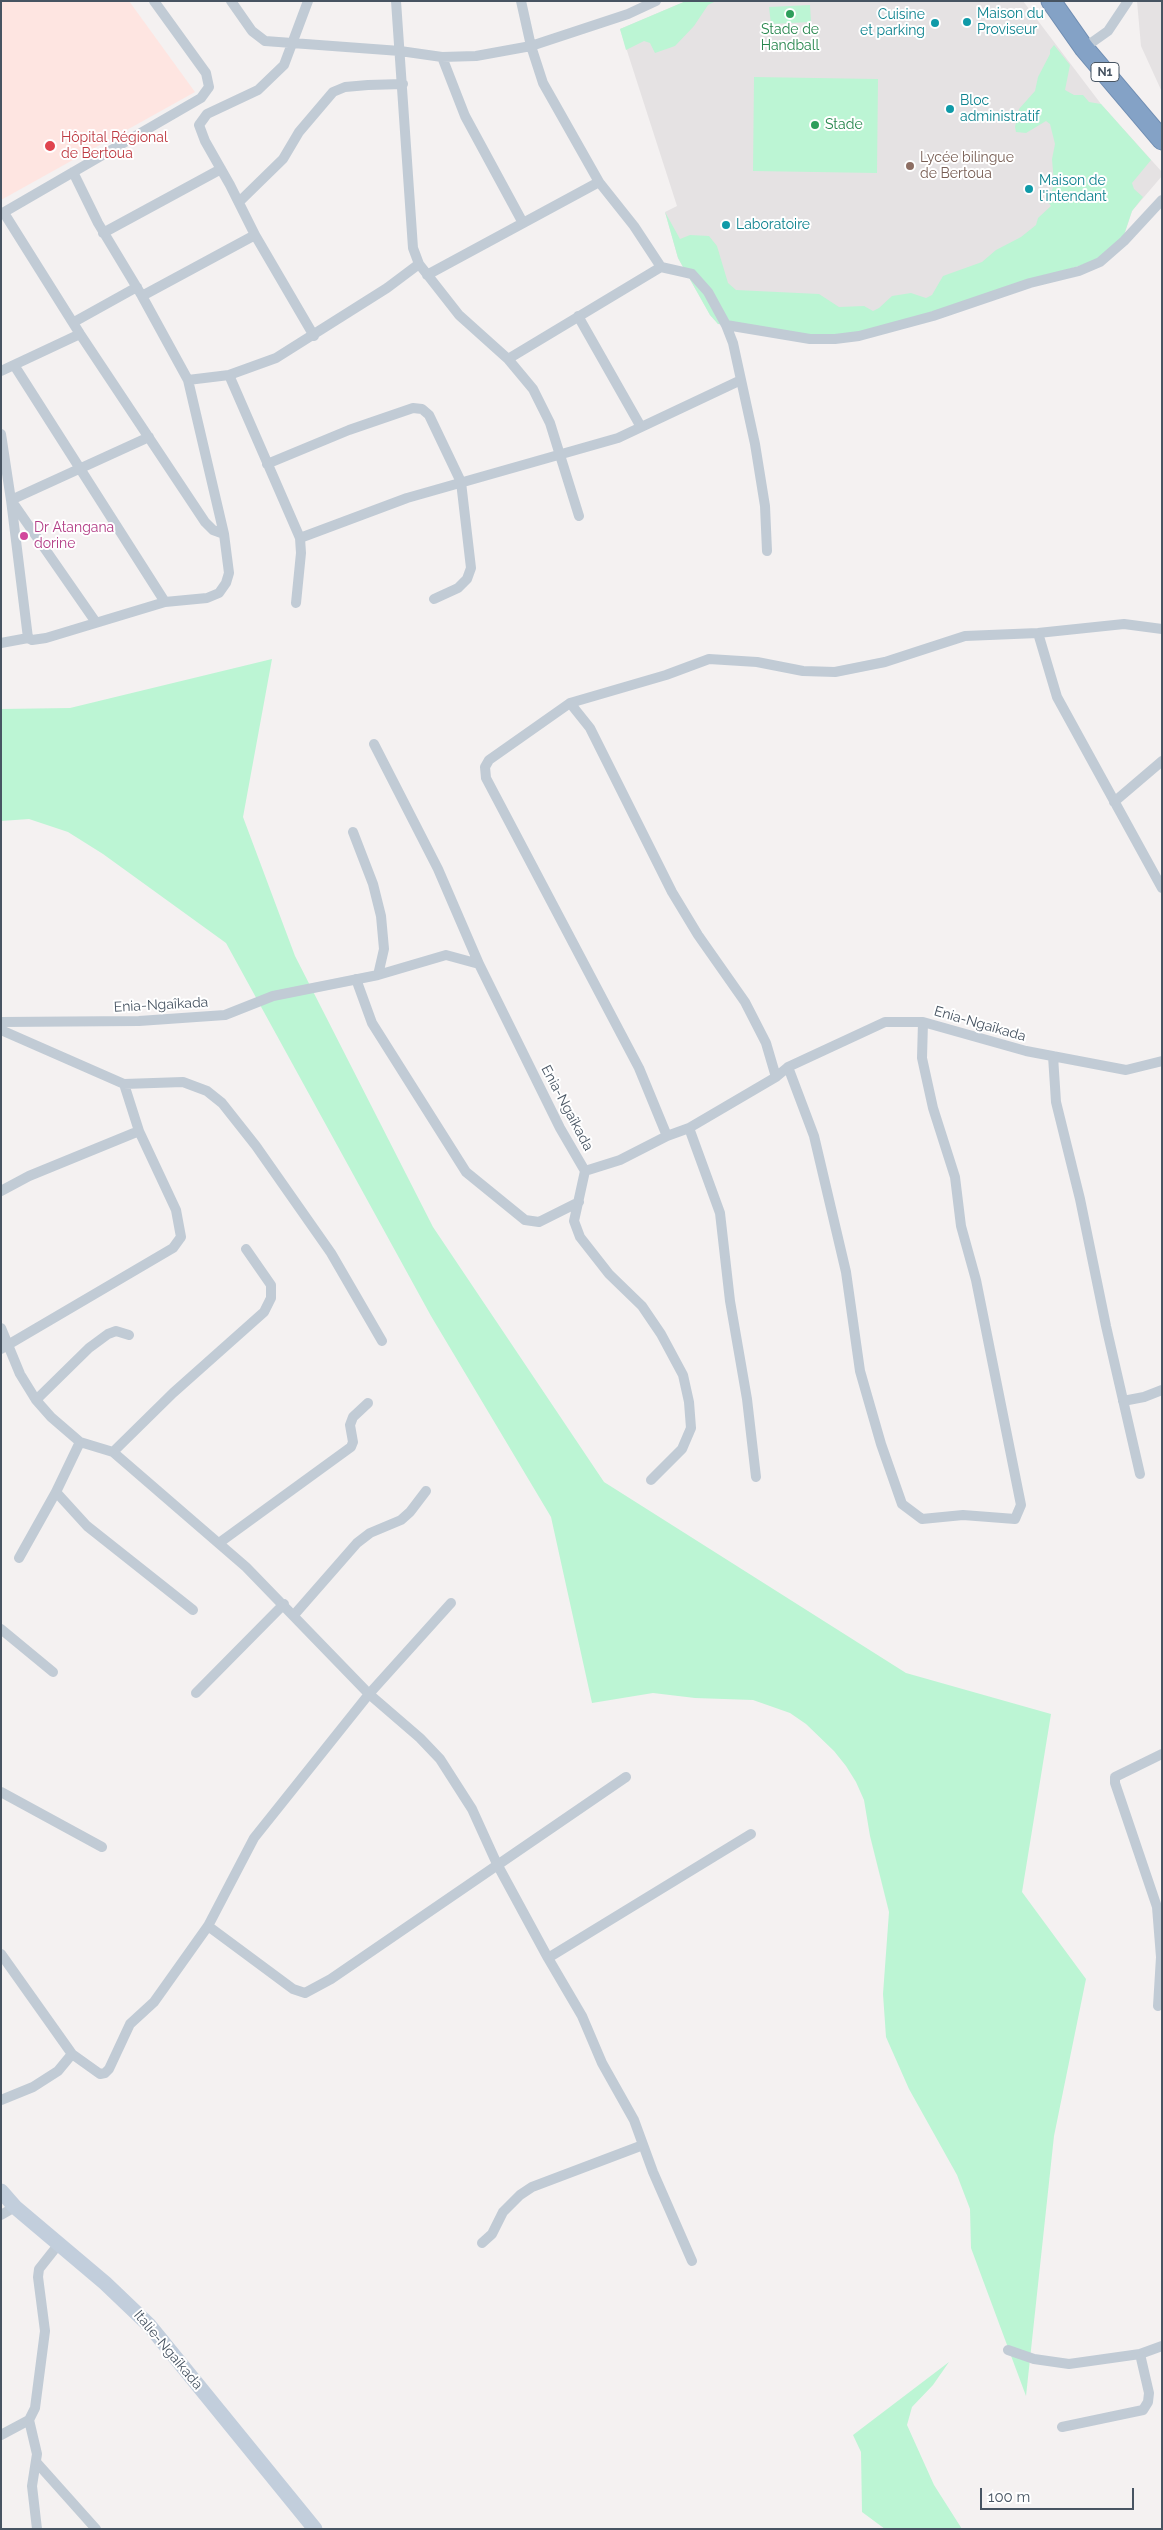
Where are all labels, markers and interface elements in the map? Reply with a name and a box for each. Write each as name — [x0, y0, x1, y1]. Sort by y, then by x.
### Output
place label: Maison du Proviseur — [977, 6, 1044, 38]
place label: Cuisine et parking — [860, 7, 925, 40]
marker: Stade de Handball — [784, 8, 796, 20]
marker: Maison du Proviseur — [961, 16, 973, 28]
marker: Cuisine et parking — [929, 17, 941, 29]
place label: Stade de Handball — [761, 22, 819, 54]
road number: N1 — [1091, 62, 1119, 82]
place label: Bloc administratif — [960, 93, 1040, 125]
marker: Bloc administratif — [944, 103, 956, 115]
place label: Stade — [825, 117, 863, 133]
marker: Stade — [809, 119, 821, 131]
place label: Hôpital Régional de Bertoua — [61, 130, 168, 162]
marker: Hôpital Régional de Bertoua — [43, 139, 57, 153]
place label: Lycée bilingue de Bertoua — [920, 150, 1014, 182]
marker: Lycée bilingue de Bertoua — [904, 160, 916, 172]
place label: Maison de l'intendant — [1039, 173, 1107, 206]
marker: Maison de l'intendant — [1023, 183, 1035, 195]
place label: Laboratoire — [736, 217, 810, 233]
marker: Laboratoire — [720, 219, 732, 231]
place label: Dr Atangana dorine — [34, 520, 114, 552]
marker: Dr Atangana dorine — [18, 530, 30, 542]
street label: Enia-Ngaîkada — [113, 994, 209, 1016]
street label: Enia-Ngaîkada — [932, 1003, 1028, 1045]
street label: Enia-Ngaîkada — [537, 1062, 597, 1154]
street label: Italie-Ngaîkada — [130, 2307, 206, 2393]
scale bar — [983, 2478, 1137, 2510]
text: 100 m — [988, 2488, 1030, 2506]

